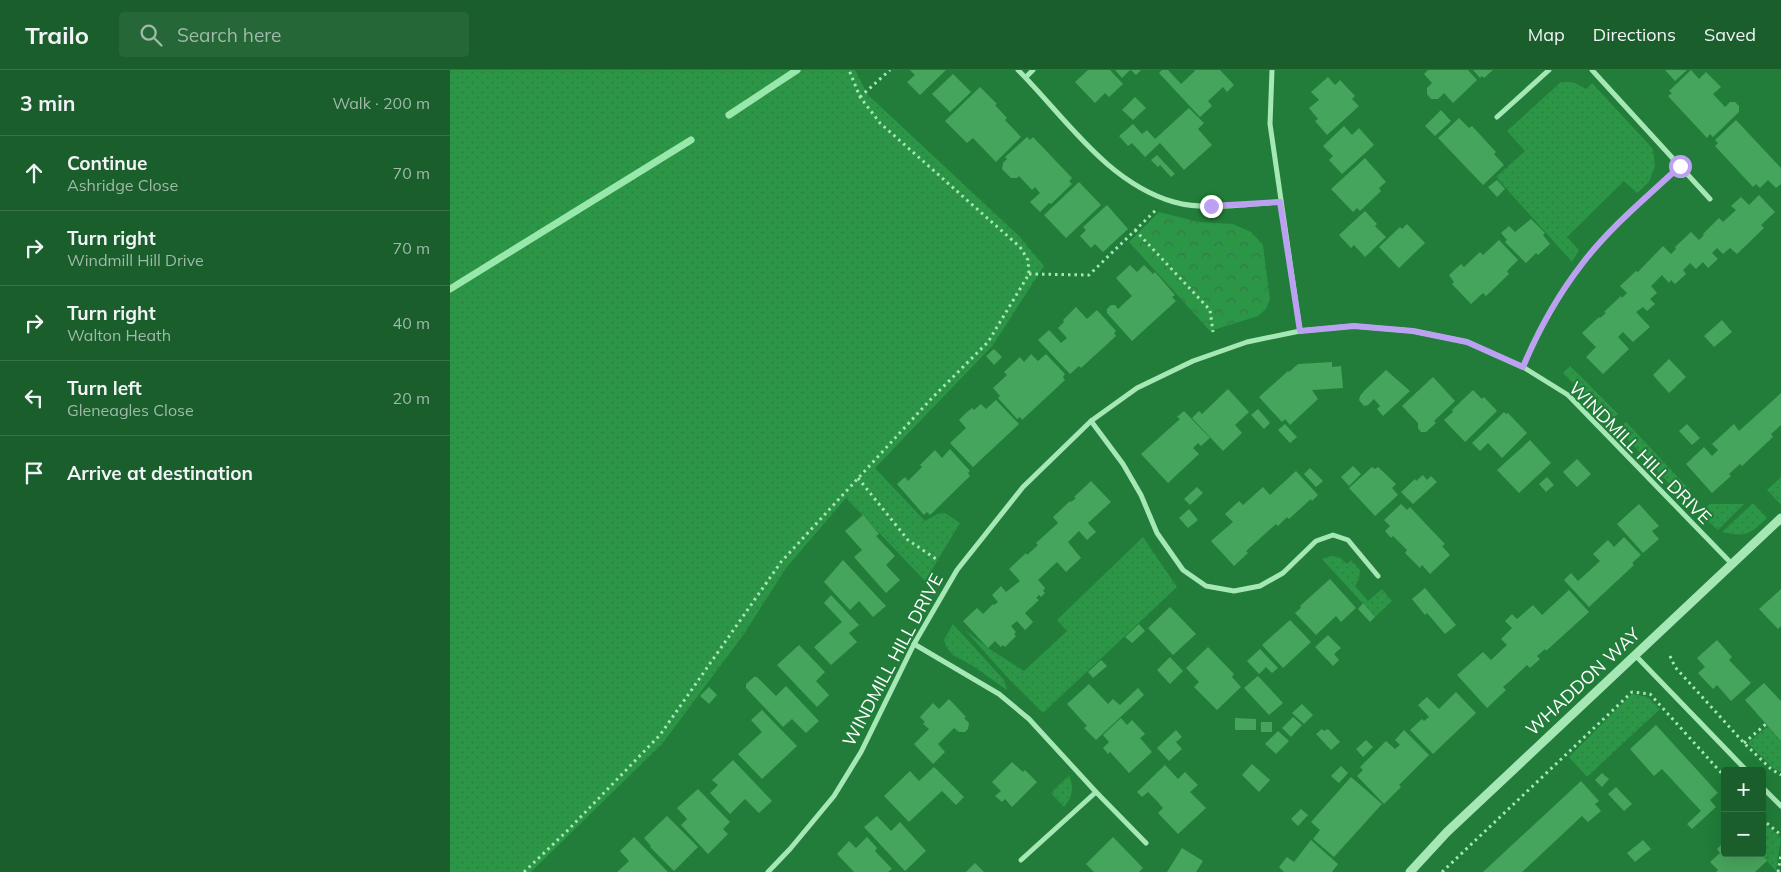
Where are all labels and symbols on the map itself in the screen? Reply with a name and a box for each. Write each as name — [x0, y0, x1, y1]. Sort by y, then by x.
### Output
route start — [1669, 155, 1692, 178]
route end — [1200, 195, 1223, 218]
street label: WINDMILL HILL DRIVE — [1564, 376, 1717, 529]
street label: WINDMILL HILL DRIVE — [837, 569, 948, 750]
street label: WHADDON WAY — [1521, 622, 1645, 741]

